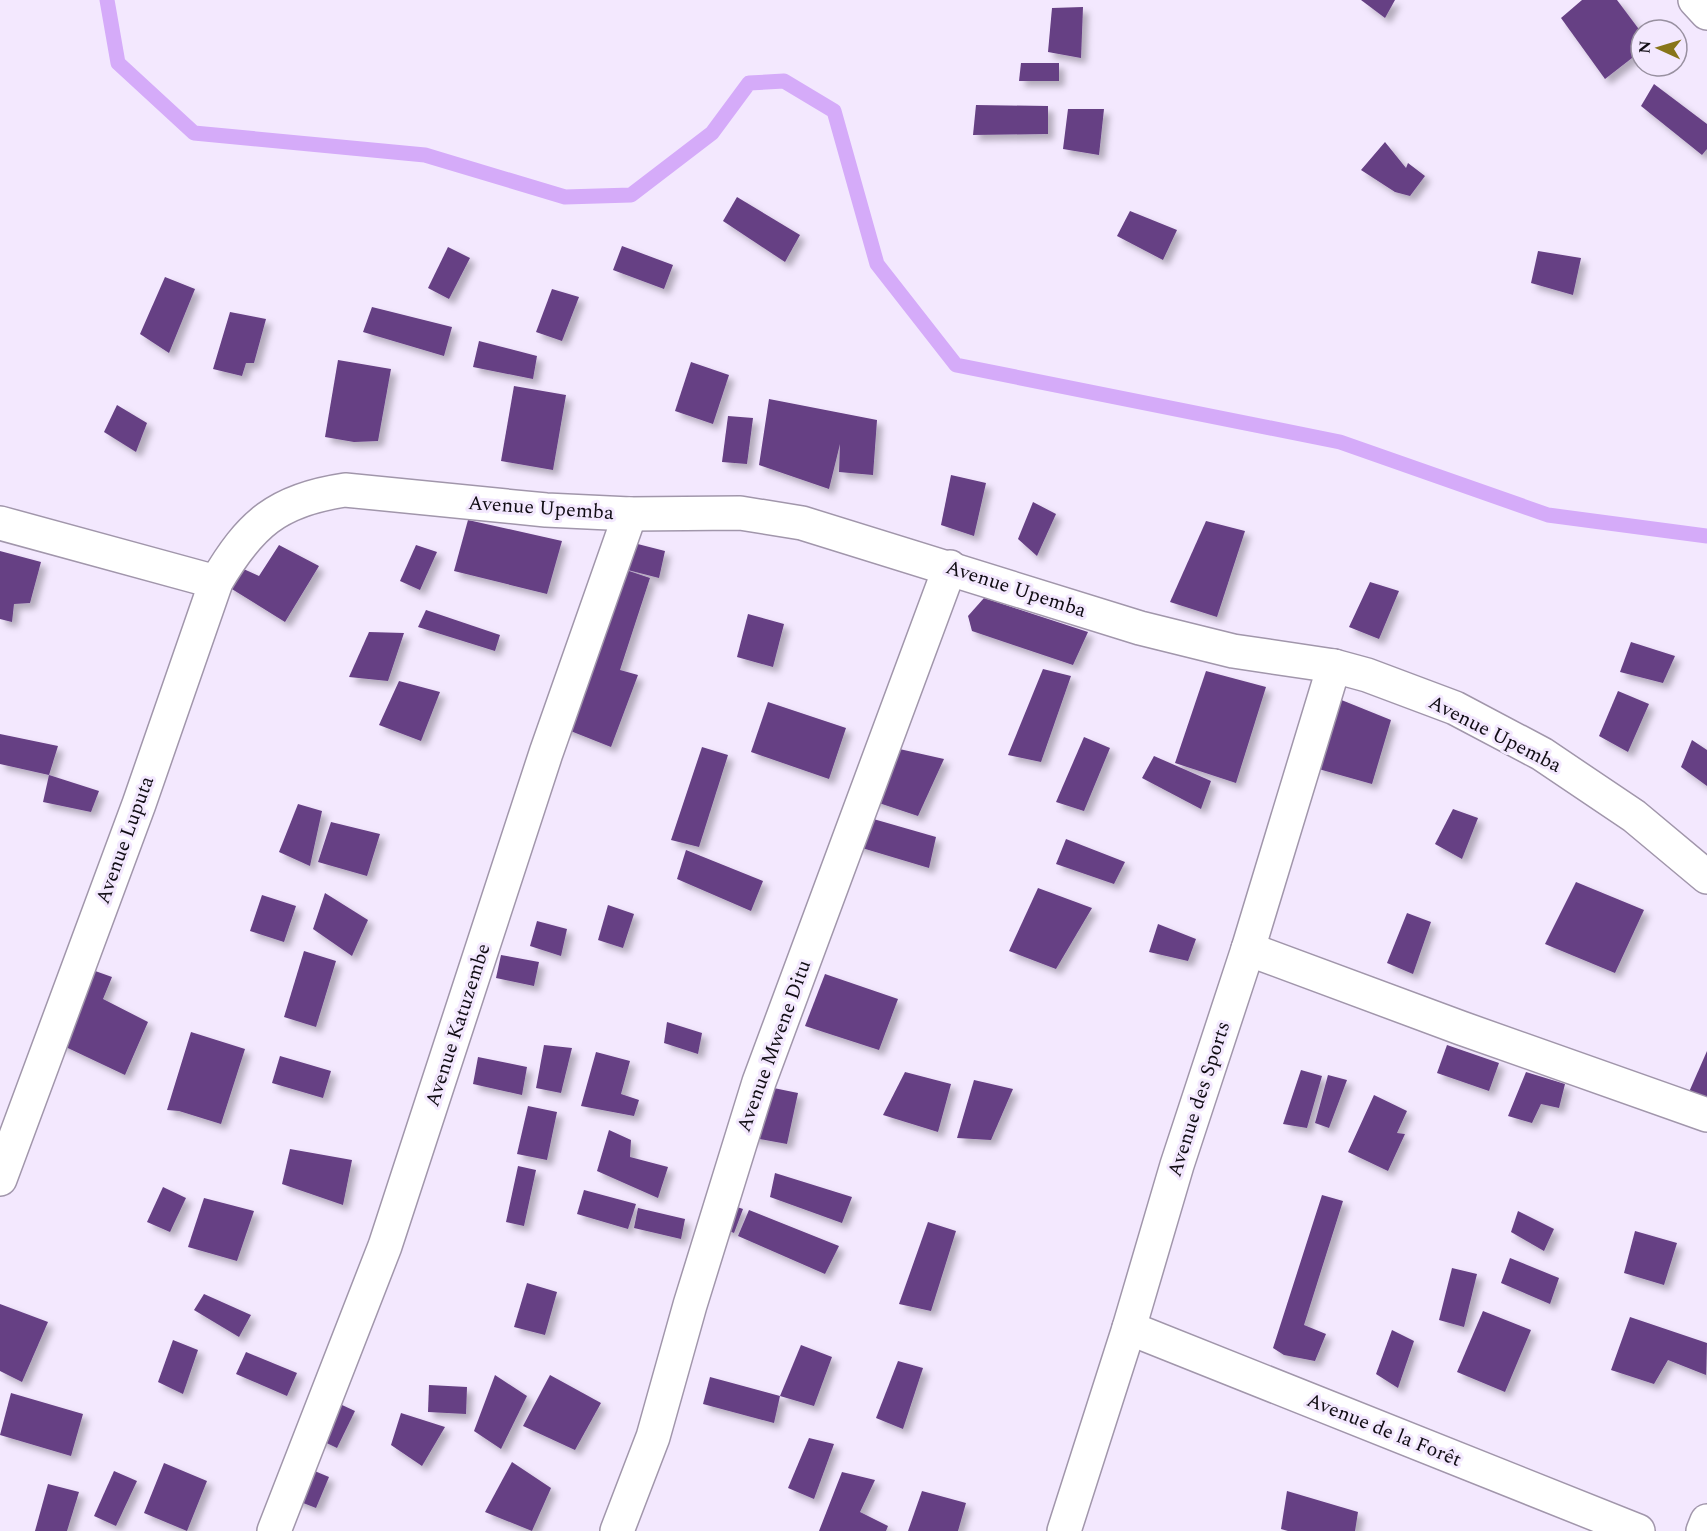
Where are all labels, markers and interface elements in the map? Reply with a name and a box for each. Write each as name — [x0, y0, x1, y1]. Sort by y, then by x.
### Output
north arrow — [1629, 18, 1689, 78]
text: N — [1633, 40, 1657, 54]
street label: Avenue Upemba — [467, 488, 615, 528]
street label: Avenue Upemba — [942, 552, 1090, 626]
street label: Avenue Upemba — [1423, 687, 1567, 781]
street label: Avenue Luputa — [88, 772, 162, 908]
street label: Avenue Katuzembe — [417, 939, 499, 1111]
street label: Avenue Mwene Ditu — [729, 956, 819, 1136]
street label: Avenue des Sports — [1160, 1017, 1238, 1181]
street label: Avenue de la Forêt — [1302, 1385, 1466, 1475]

